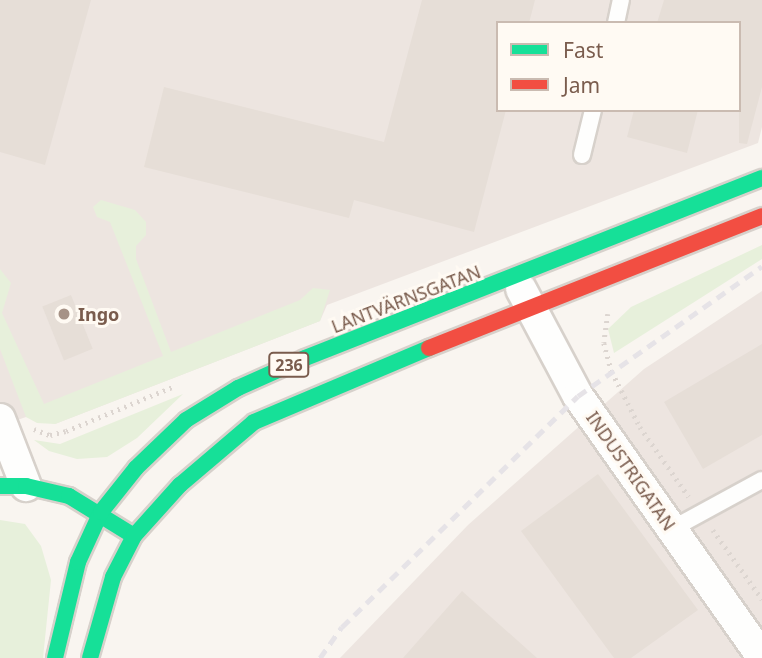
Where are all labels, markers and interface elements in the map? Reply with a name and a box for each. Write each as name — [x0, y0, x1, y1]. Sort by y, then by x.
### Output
legend — [496, 21, 741, 112]
text: Fast — [563, 36, 603, 64]
text: Jam — [563, 71, 600, 99]
street label: LANTVÄRNSGATAN — [328, 261, 484, 337]
place label: Ingo — [78, 303, 119, 325]
marker: Ingo — [56, 306, 72, 322]
road number: 236 — [268, 352, 310, 378]
street label: INDUSTRIGATAN — [582, 407, 680, 535]

